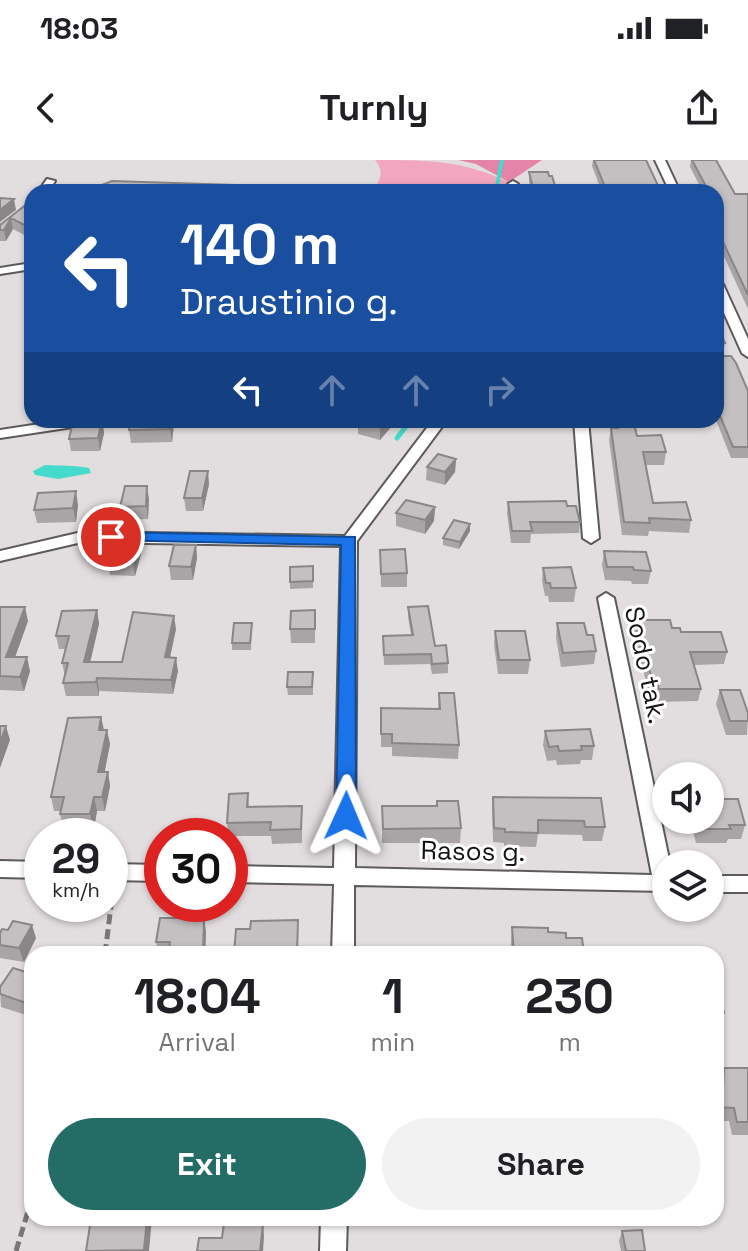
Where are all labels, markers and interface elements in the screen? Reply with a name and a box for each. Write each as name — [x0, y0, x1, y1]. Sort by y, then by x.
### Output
text: 18:03 — [40, 9, 118, 48]
text: Turnly — [320, 85, 428, 131]
icon: back — [24, 86, 68, 130]
icon: share — [680, 86, 724, 130]
text: 140 m — [180, 209, 339, 280]
icon: left — [48, 216, 152, 320]
text: Draustinio g. — [180, 279, 398, 325]
icon: left — [226, 368, 270, 412]
icon: ahead — [310, 368, 354, 412]
icon: ahead — [394, 368, 438, 412]
icon: right — [478, 368, 522, 412]
pin — [77, 503, 145, 571]
icon: arrive — [89, 515, 133, 559]
street label: Sodo tak. — [617, 603, 675, 727]
map controls — [652, 762, 724, 922]
button: sound — [652, 762, 724, 834]
position arrow — [304, 774, 388, 858]
speed limit sign: 30 — [144, 818, 248, 922]
street label: Rasos g. — [420, 833, 526, 869]
text: 29 — [52, 834, 100, 885]
button: layers — [652, 850, 724, 922]
text: km/h — [52, 877, 100, 903]
text: 18:04 — [134, 966, 260, 1027]
text: 1 — [382, 966, 404, 1027]
text: 230 — [525, 966, 614, 1027]
text: Arrival — [159, 1025, 236, 1059]
text: min — [370, 1025, 415, 1059]
text: m — [558, 1025, 581, 1059]
button: Exit — [48, 1118, 366, 1210]
button: Share — [382, 1118, 700, 1210]

